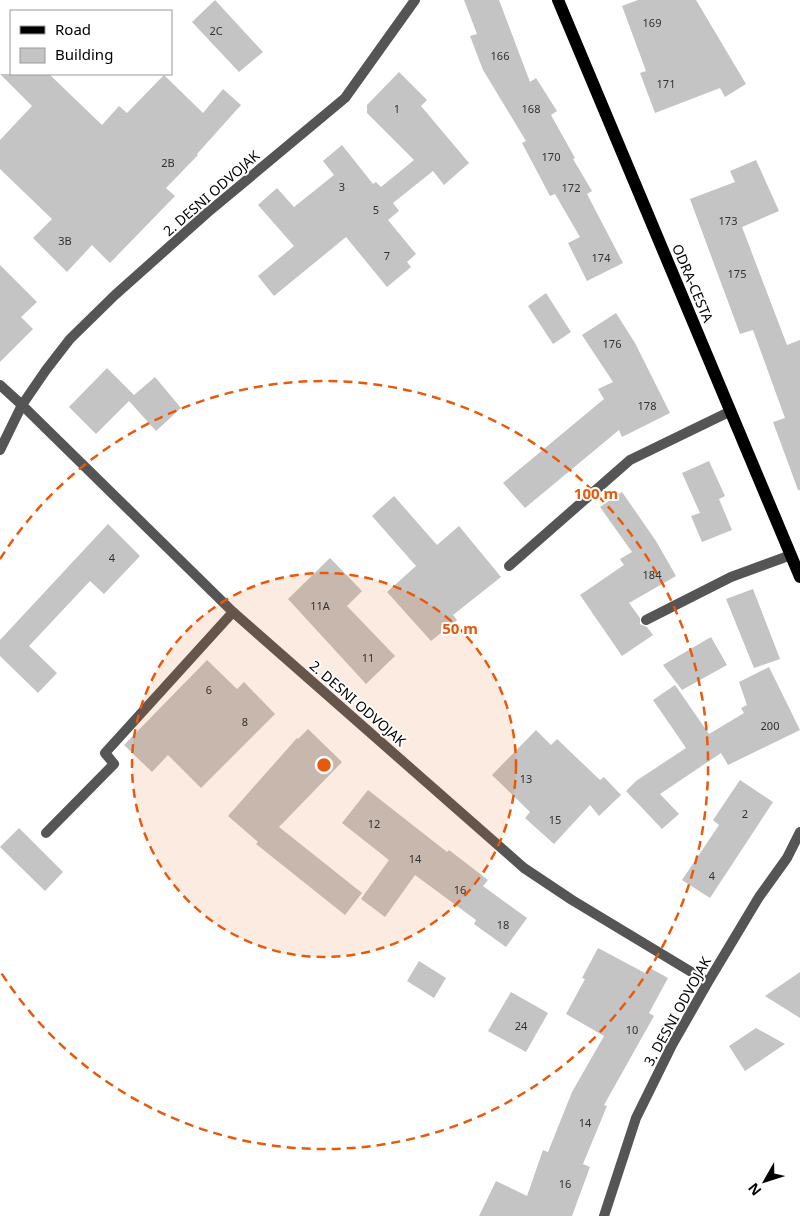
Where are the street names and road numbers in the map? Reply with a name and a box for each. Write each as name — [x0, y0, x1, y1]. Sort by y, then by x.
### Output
street label: 2. DESNI ODVOJAK — [159, 146, 263, 240]
street label: ODRA-CESTA — [668, 241, 718, 325]
street label: 2. DESNI ODVOJAK — [306, 656, 410, 750]
street label: 3. DESNI ODVOJAK — [639, 953, 715, 1069]

